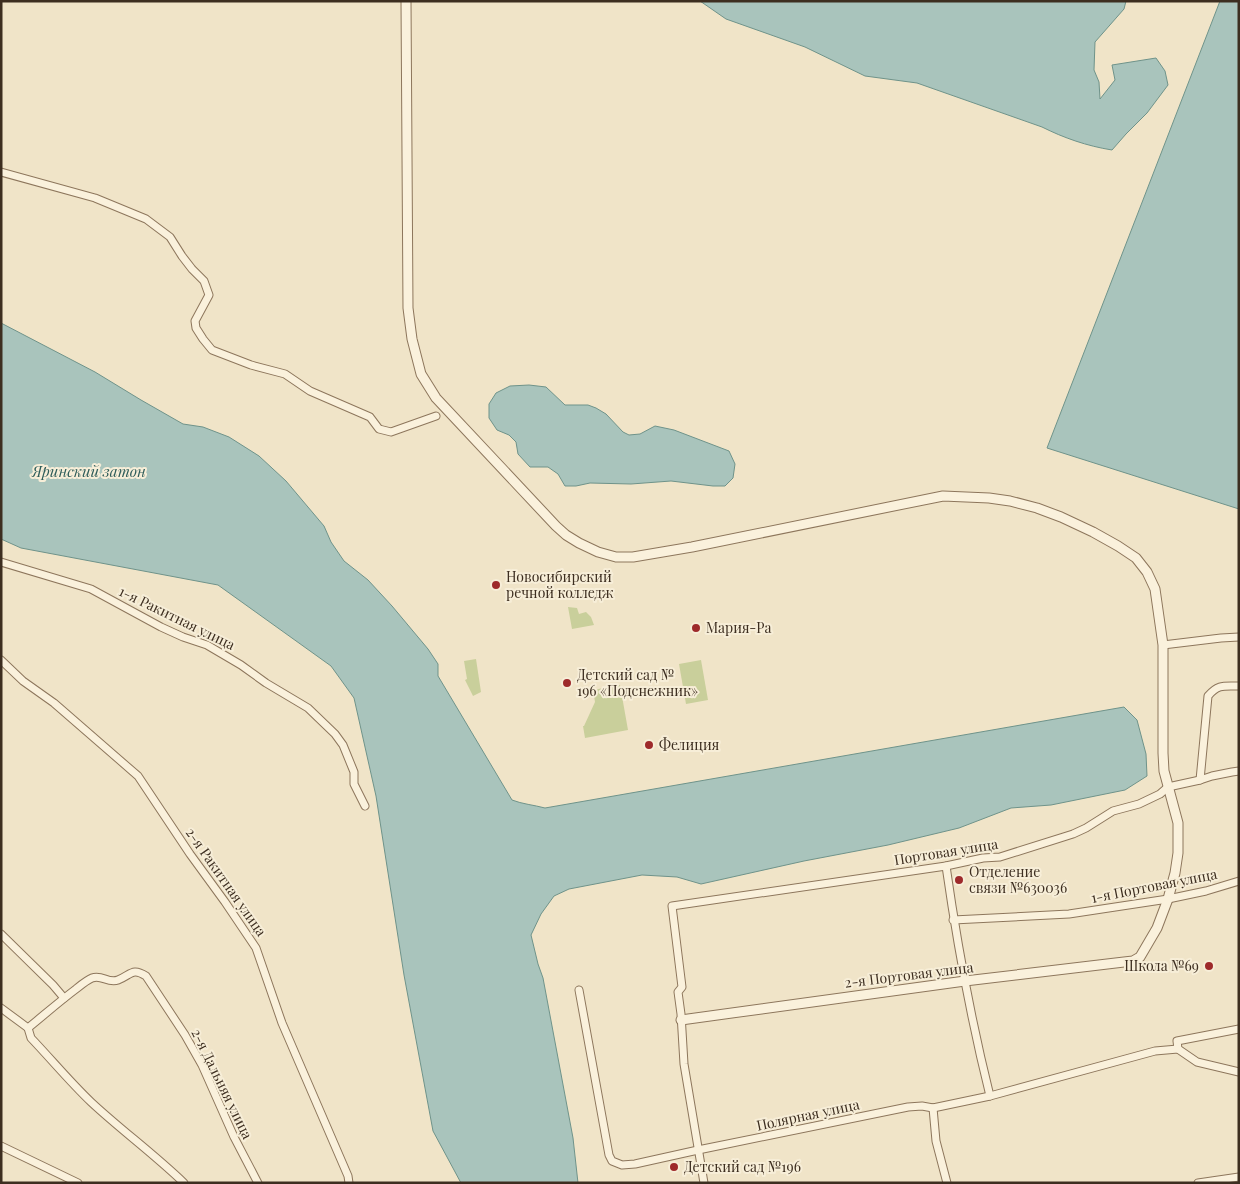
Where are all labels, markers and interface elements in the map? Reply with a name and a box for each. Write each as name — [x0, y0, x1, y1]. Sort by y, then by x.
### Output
water label: Яринский затон — [31, 461, 146, 481]
place label: Новосибирский речной колледж — [506, 567, 614, 602]
marker: Новосибирский речной колледж — [490, 579, 502, 591]
street label: 1-я Ракитная улица — [116, 581, 238, 654]
place label: Мария-Ра — [706, 618, 771, 637]
marker: Мария-Ра — [690, 622, 702, 634]
place label: Детский сад № 196 «Подснежник» — [577, 665, 698, 700]
marker: Детский сад № 196 «Подснежник» — [561, 677, 573, 689]
place label: Фелиция — [659, 735, 720, 754]
marker: Фелиция — [643, 739, 655, 751]
street label: 2-я Ракитная улица — [182, 824, 271, 940]
street label: Портовая улица — [893, 834, 999, 869]
place label: Отделение связи №630036 — [969, 862, 1067, 897]
street label: 1-я Портовая улица — [1089, 864, 1219, 907]
marker: Отделение связи №630036 — [953, 874, 965, 886]
place label: Школа №69 — [1124, 956, 1199, 975]
street label: 2-я Портовая улица — [843, 957, 974, 992]
marker: Школа №69 — [1203, 960, 1215, 972]
street label: 2-я Дальняя улица — [187, 1025, 257, 1142]
street label: Полярная улица — [755, 1094, 861, 1135]
place label: Детский сад №196 — [684, 1157, 801, 1176]
marker: Детский сад №196 — [668, 1161, 680, 1173]

